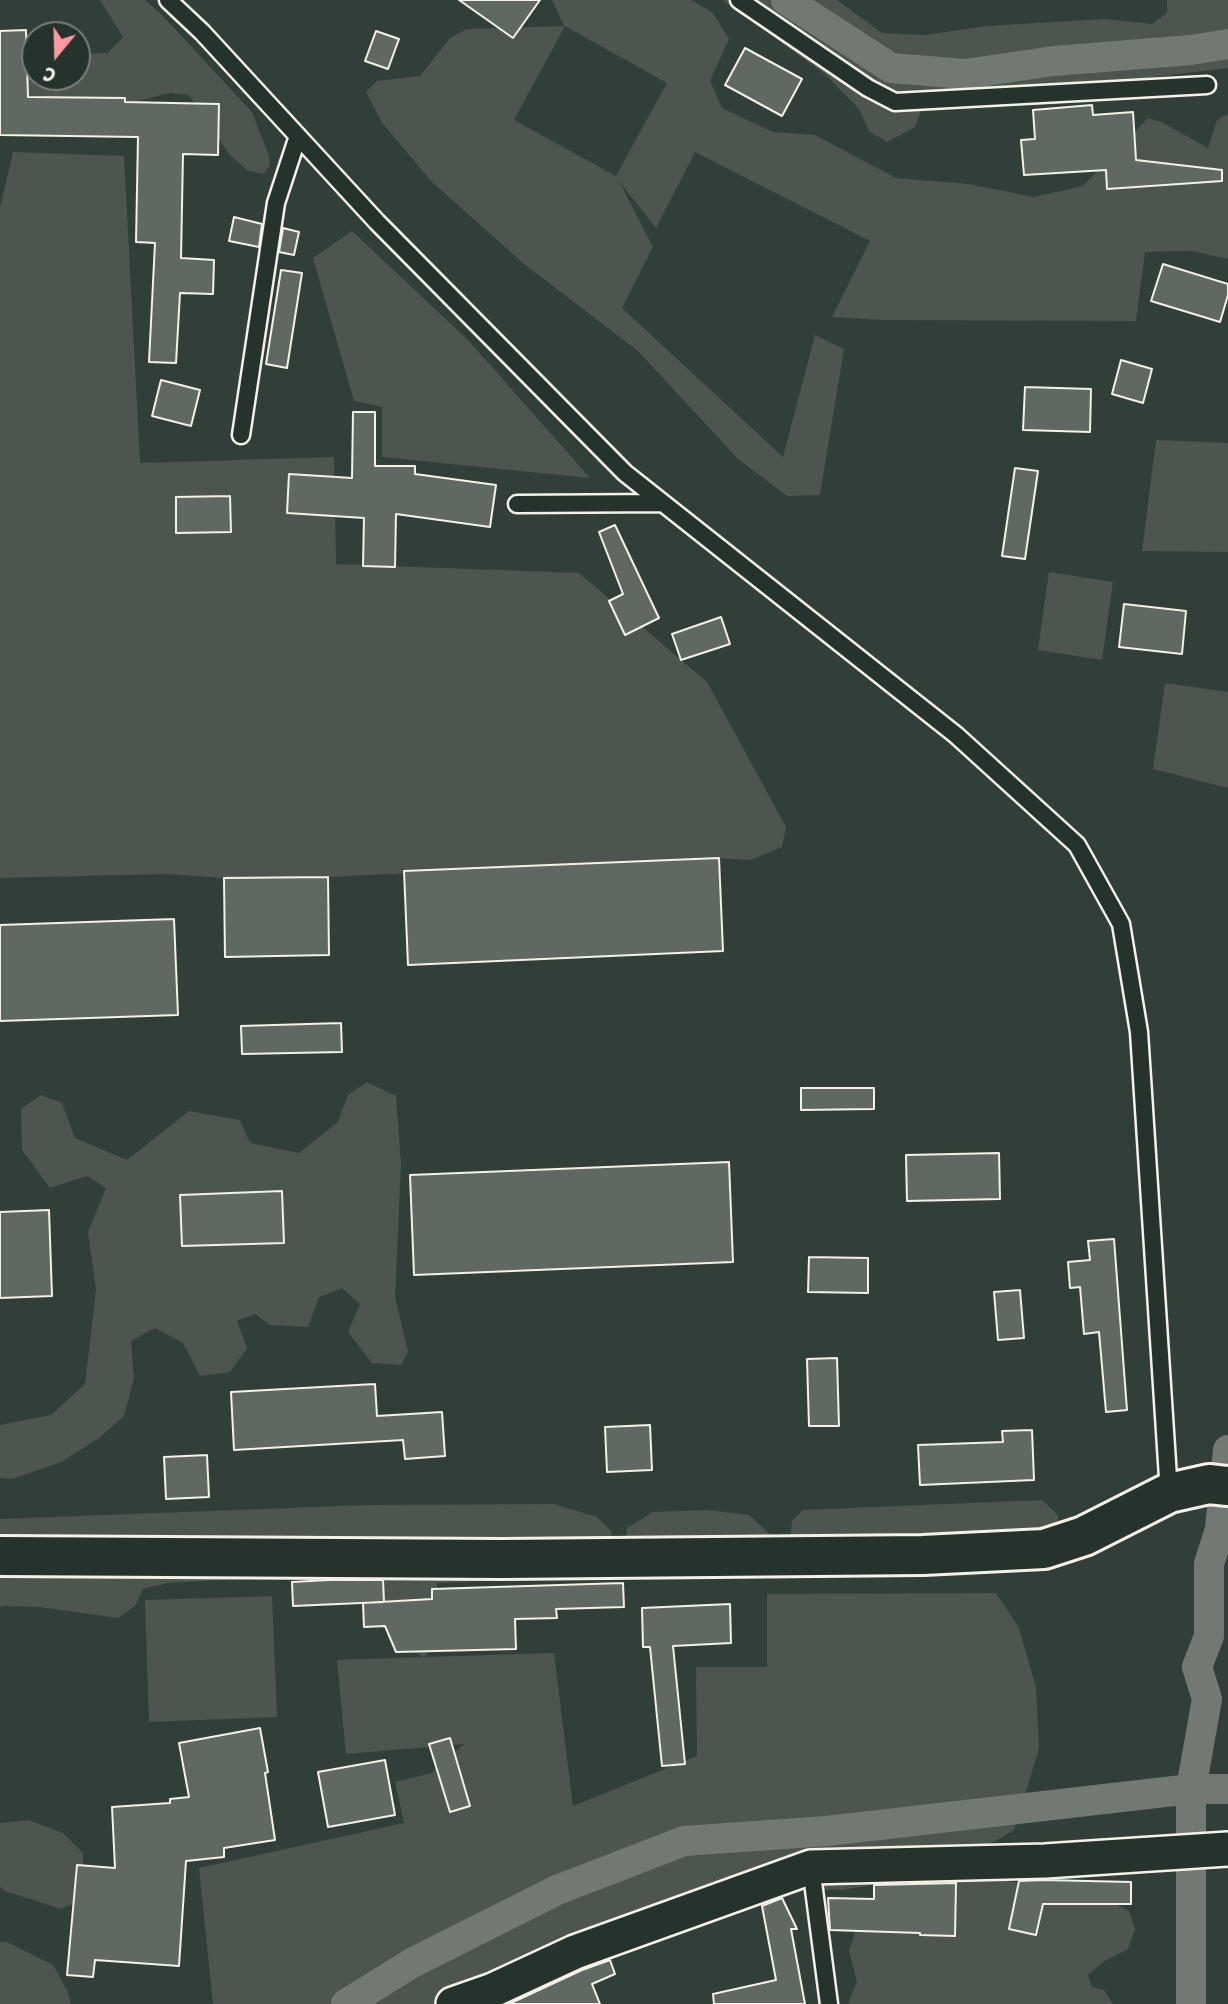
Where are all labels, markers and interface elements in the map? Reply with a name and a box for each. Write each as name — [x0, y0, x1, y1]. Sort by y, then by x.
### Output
north arrow — [21, 21, 91, 91]
text: С — [40, 61, 59, 88]

